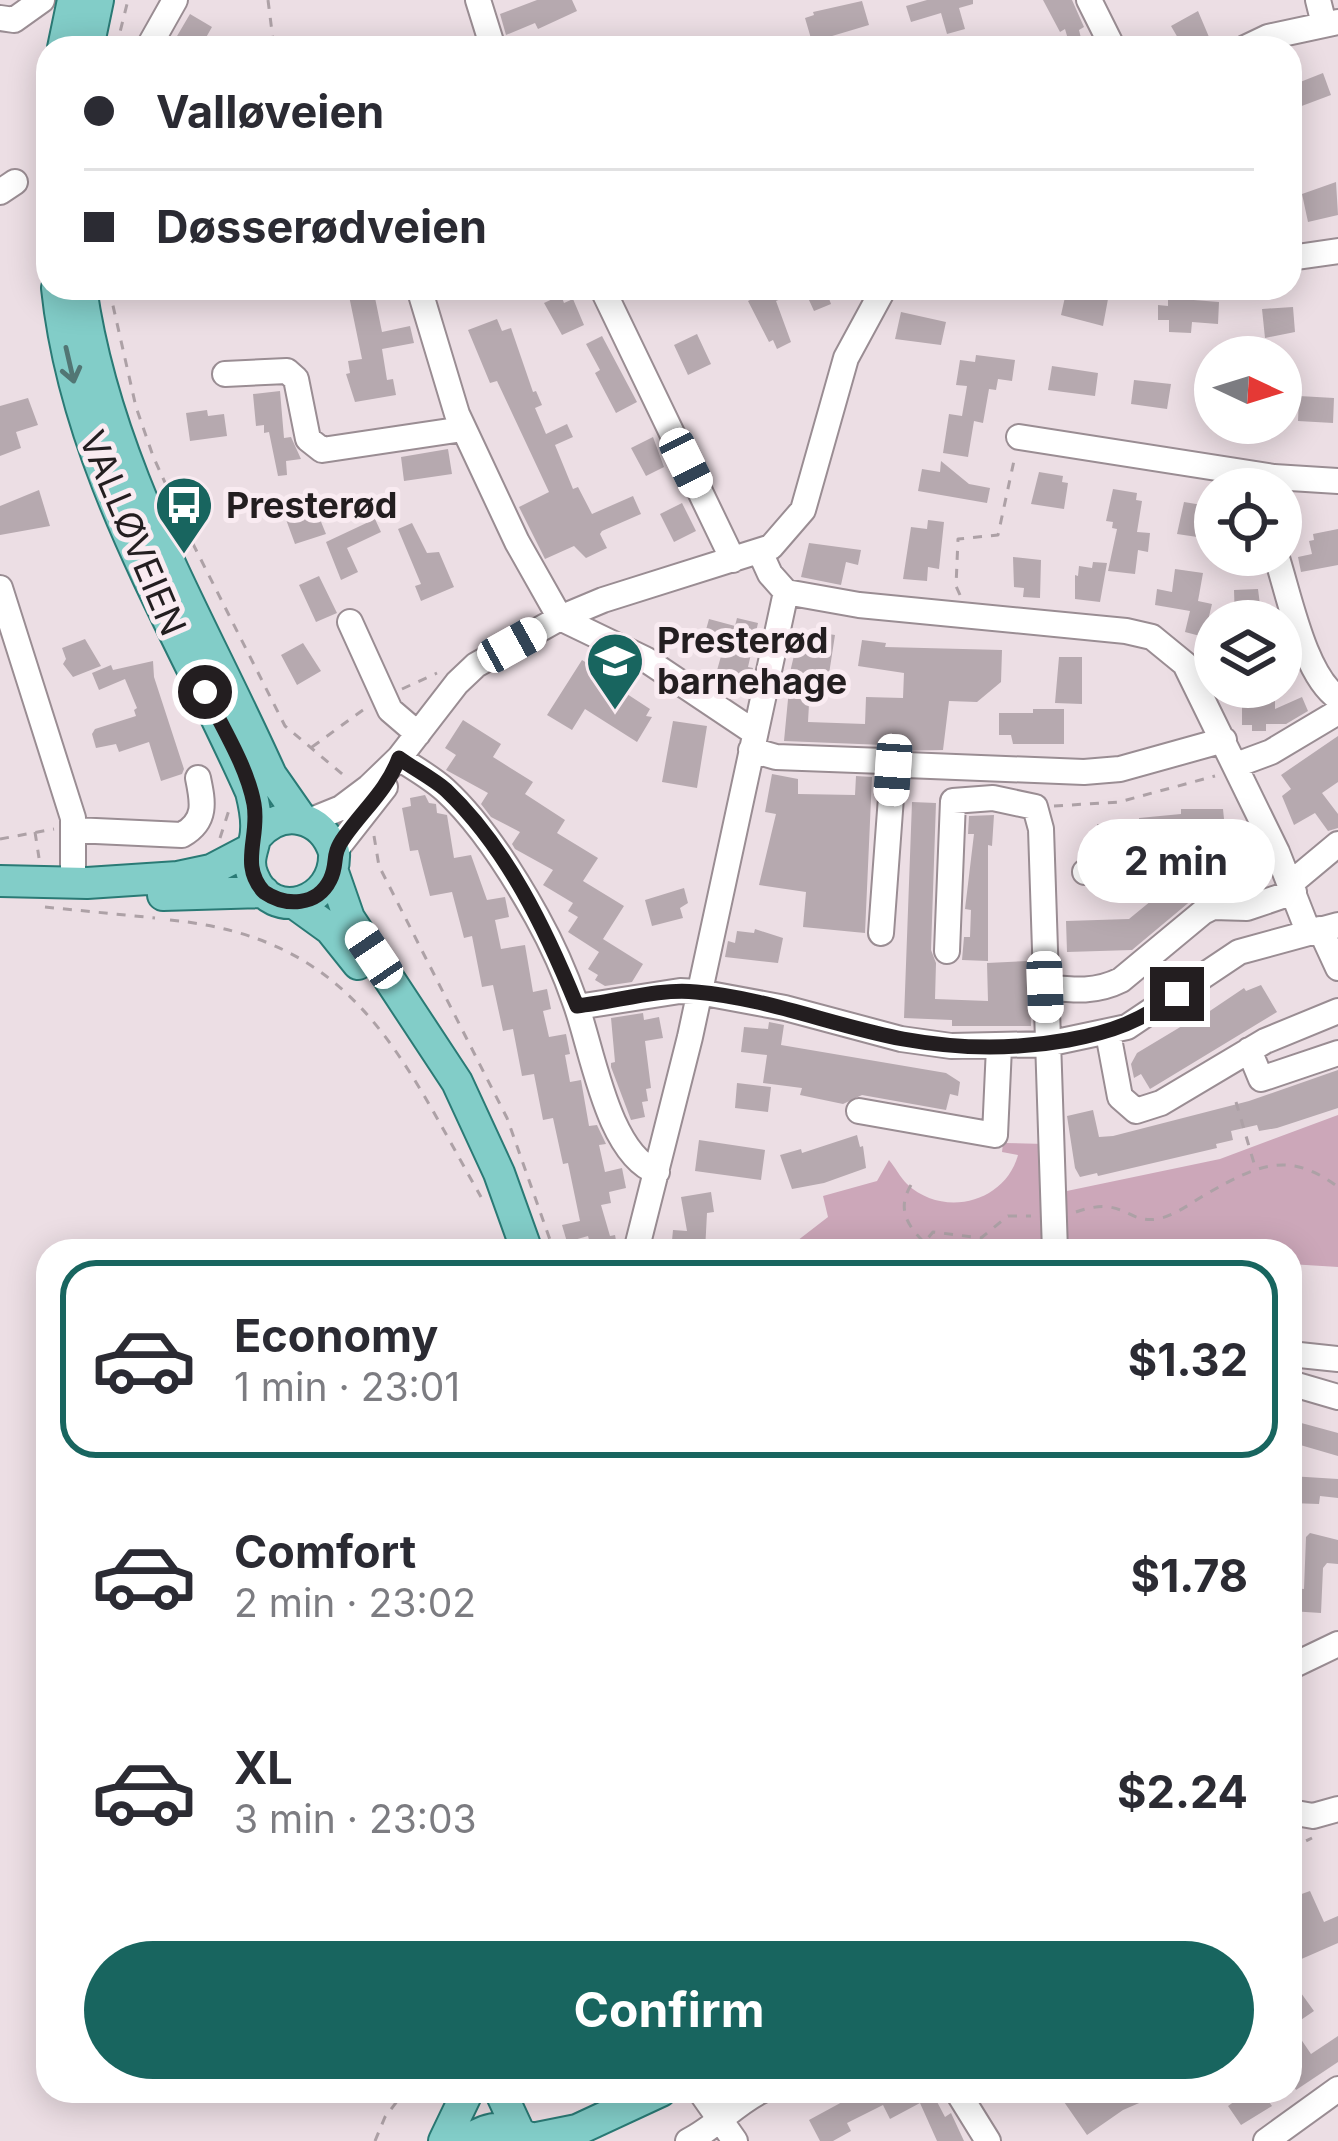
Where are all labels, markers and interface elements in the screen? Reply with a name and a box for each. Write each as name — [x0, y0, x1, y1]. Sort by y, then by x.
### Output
text: Valløveien — [156, 84, 384, 139]
text: Døsserødveien — [156, 199, 487, 254]
north arrow — [1194, 336, 1302, 444]
map controls — [1194, 336, 1302, 708]
one-way arrow — [60, 345, 83, 383]
car — [654, 423, 718, 503]
street label: VALLØVEIEN — [70, 424, 196, 642]
button: locate — [1194, 468, 1302, 576]
bus stop icon: Presterød — [153, 474, 215, 556]
place label: Presterød — [226, 483, 398, 527]
button: layers — [1194, 600, 1302, 708]
car — [472, 612, 552, 678]
place label: Presterød barnehage — [657, 618, 847, 703]
school or university icon: Presterød barnehage — [584, 630, 646, 712]
route start — [178, 665, 232, 719]
car — [873, 733, 913, 807]
callout: 2 min — [1078, 820, 1276, 904]
text: 2 min — [1124, 837, 1228, 884]
car — [339, 915, 409, 995]
car — [1026, 950, 1064, 1024]
route end — [1150, 967, 1204, 1021]
icon: car — [90, 1305, 198, 1413]
text: Economy — [234, 1308, 438, 1363]
text: $1.32 — [1128, 1332, 1248, 1387]
text: 1 min · 23:01 — [234, 1363, 460, 1410]
icon: car — [90, 1521, 198, 1629]
text: Comfort — [234, 1524, 416, 1579]
text: $1.78 — [1130, 1548, 1248, 1603]
text: 2 min · 23:02 — [234, 1579, 476, 1626]
icon: car — [90, 1737, 198, 1845]
text: XL — [234, 1740, 293, 1795]
text: $2.24 — [1117, 1764, 1248, 1819]
text: 3 min · 23:03 — [234, 1795, 477, 1842]
button: Confirm — [84, 1941, 1254, 2079]

